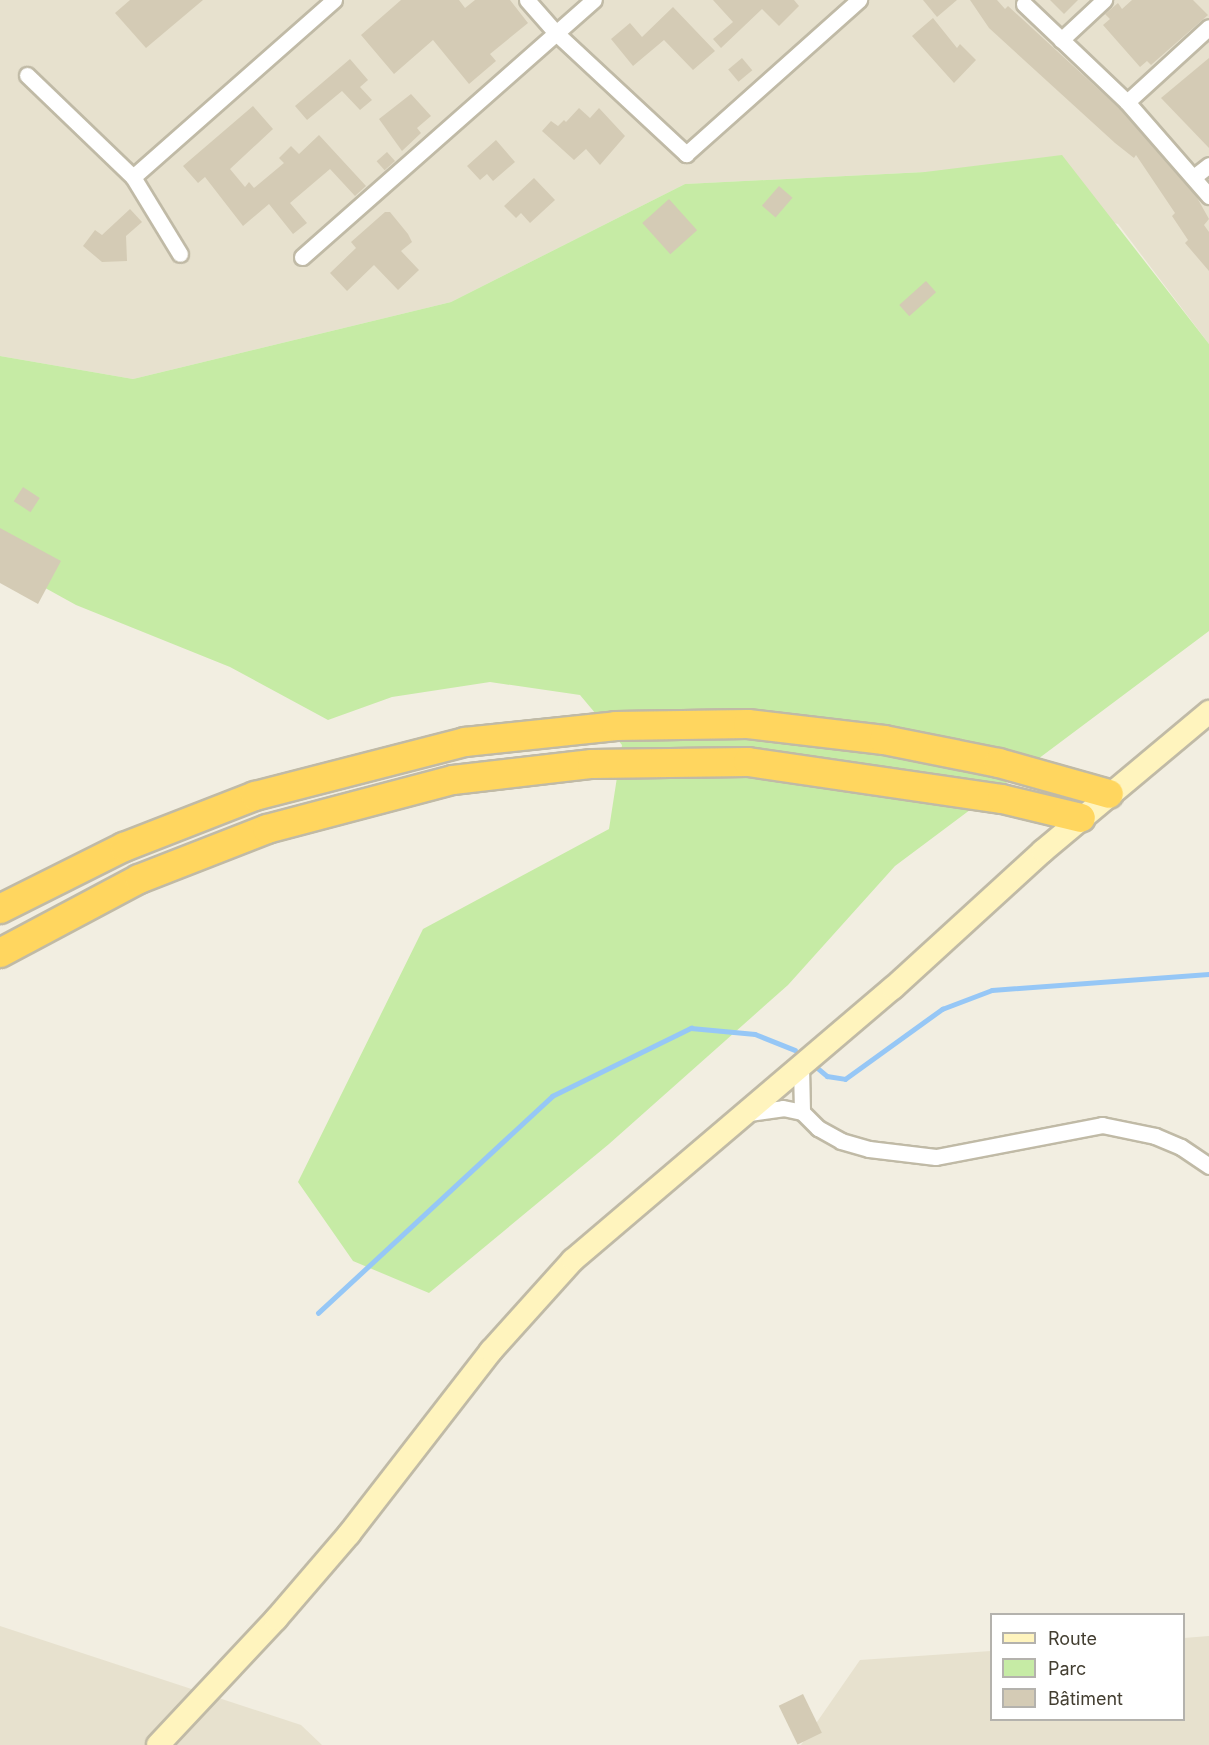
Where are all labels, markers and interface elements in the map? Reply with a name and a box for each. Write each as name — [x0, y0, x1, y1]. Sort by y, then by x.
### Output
legend — [990, 1613, 1185, 1721]
text: Route — [1048, 1628, 1097, 1649]
text: Parc — [1048, 1658, 1086, 1679]
text: Bâtiment — [1048, 1688, 1123, 1709]

